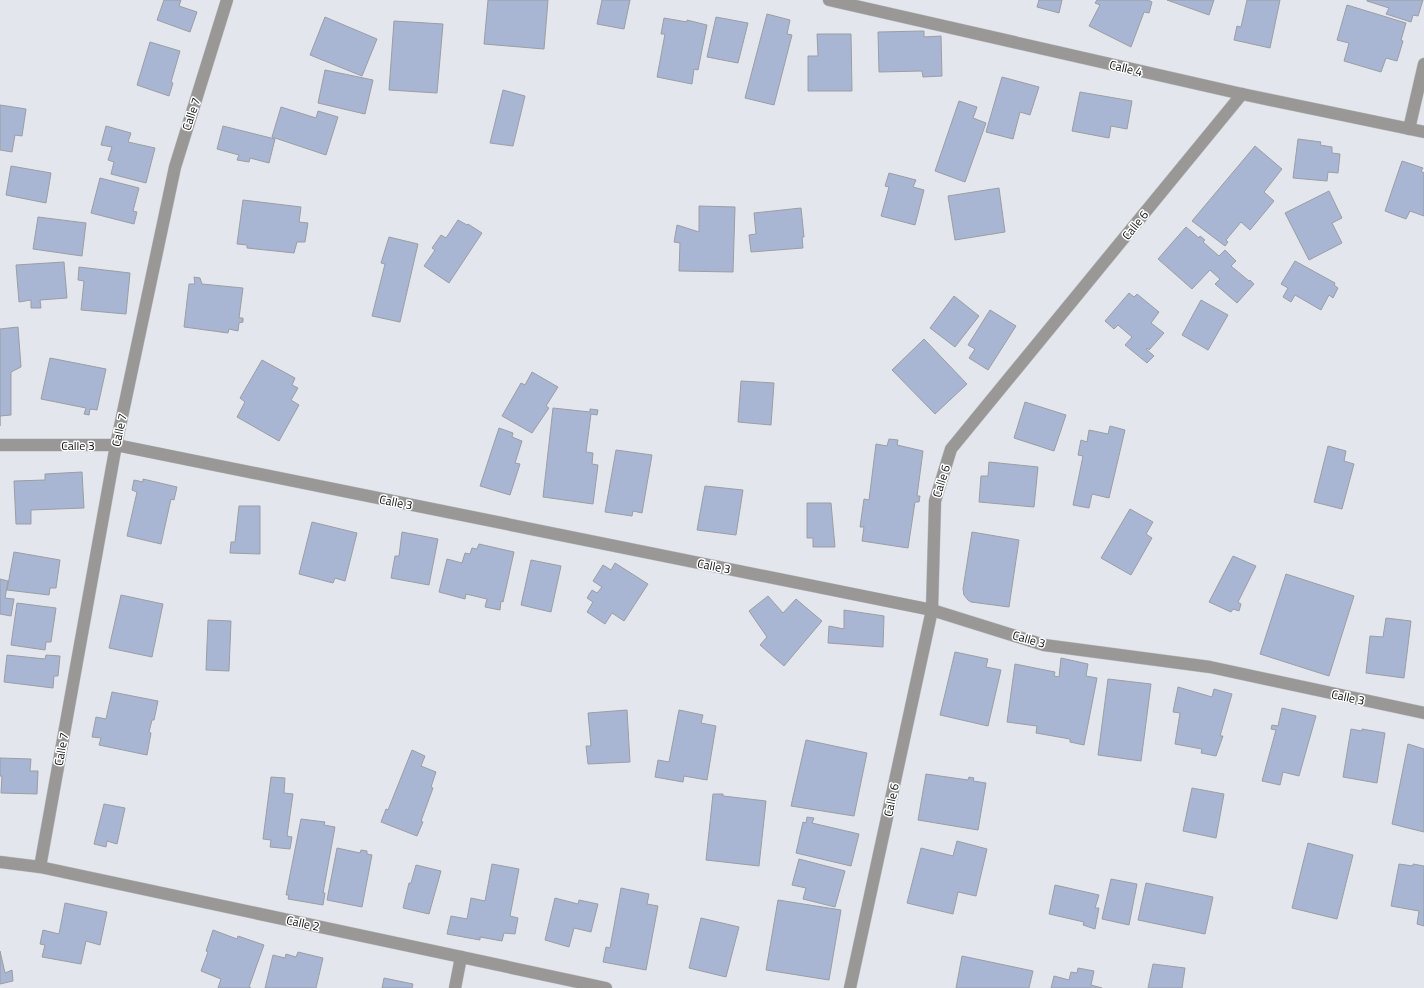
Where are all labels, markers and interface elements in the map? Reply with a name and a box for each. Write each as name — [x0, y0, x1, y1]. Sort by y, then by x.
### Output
street label: Calle 4 — [1108, 55, 1145, 81]
street label: Calle 7 — [177, 95, 205, 133]
street label: Calle 6 — [1117, 206, 1153, 244]
street label: Calle 7 — [106, 412, 132, 448]
street label: Calle 3 — [61, 436, 95, 455]
street label: Calle 6 — [927, 462, 955, 500]
street label: Calle 3 — [378, 489, 414, 515]
street label: Calle 3 — [696, 553, 732, 579]
street label: Calle 3 — [1010, 625, 1048, 653]
street label: Calle 3 — [1330, 684, 1366, 710]
street label: Calle 7 — [49, 731, 73, 767]
street label: Calle 6 — [878, 781, 904, 818]
street label: Calle 2 — [285, 910, 321, 936]

